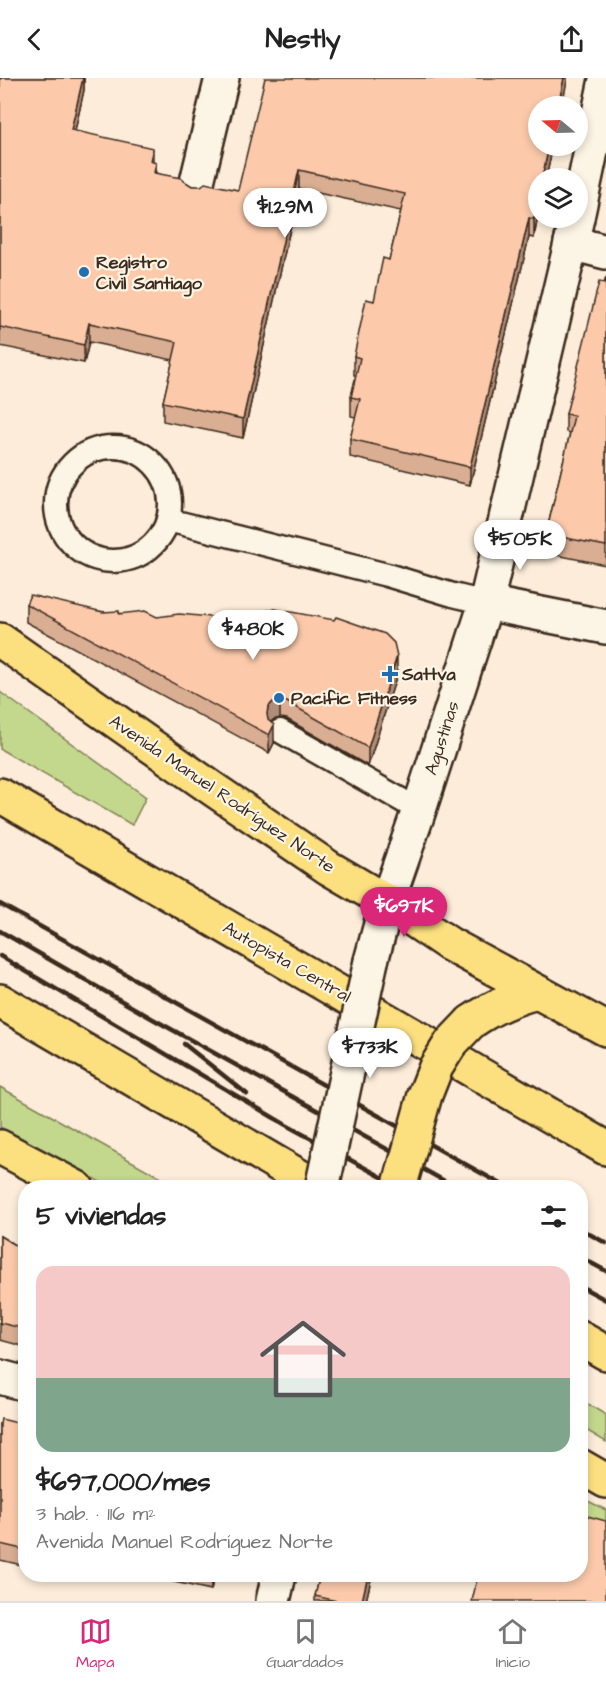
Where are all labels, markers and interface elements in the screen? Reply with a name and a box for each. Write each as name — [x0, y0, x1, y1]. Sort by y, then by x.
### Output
text: Nestly — [265, 20, 341, 58]
icon: back — [18, 23, 51, 56]
icon: share — [555, 23, 588, 56]
north arrow — [528, 96, 588, 156]
map controls — [528, 96, 588, 228]
button: layers — [528, 168, 588, 228]
pin: $1.29M — [236, 188, 334, 239]
text: $1.29M — [257, 193, 313, 221]
place label: Registro Civil Santiago — [96, 250, 203, 297]
marker: Registro Civil Santiago — [77, 265, 91, 279]
pin: $505K — [478, 520, 562, 571]
text: $505K — [488, 525, 552, 553]
pin: $480K — [211, 610, 295, 661]
text: $480K — [222, 615, 284, 643]
place label: Sattva — [401, 662, 457, 687]
marker: Sattva — [383, 667, 397, 681]
place label: Pacific Fitness — [291, 686, 417, 711]
marker: Pacific Fitness — [272, 691, 286, 705]
street label: Agustinas — [418, 698, 467, 778]
street label: Avenida Manuel Rodríguez Norte — [104, 709, 340, 880]
pin: $697K — [362, 887, 446, 938]
text: $697K — [374, 892, 434, 920]
street label: Autopista Central — [218, 915, 356, 1009]
pin: $733K — [328, 1028, 412, 1079]
text: $733K — [342, 1033, 398, 1061]
text: 5 viviendas — [36, 1198, 166, 1234]
icon: filters — [537, 1200, 570, 1233]
icon: home — [249, 1305, 357, 1413]
text: $697,000/mes — [36, 1464, 211, 1500]
text: 3 hab. · 116 m² — [36, 1500, 156, 1528]
text: Avenida Manuel Rodríguez Norte — [36, 1528, 333, 1556]
tab: Mapa — [76, 1615, 114, 1673]
tab: Guardados — [266, 1615, 344, 1673]
tab: Inicio — [496, 1615, 530, 1673]

